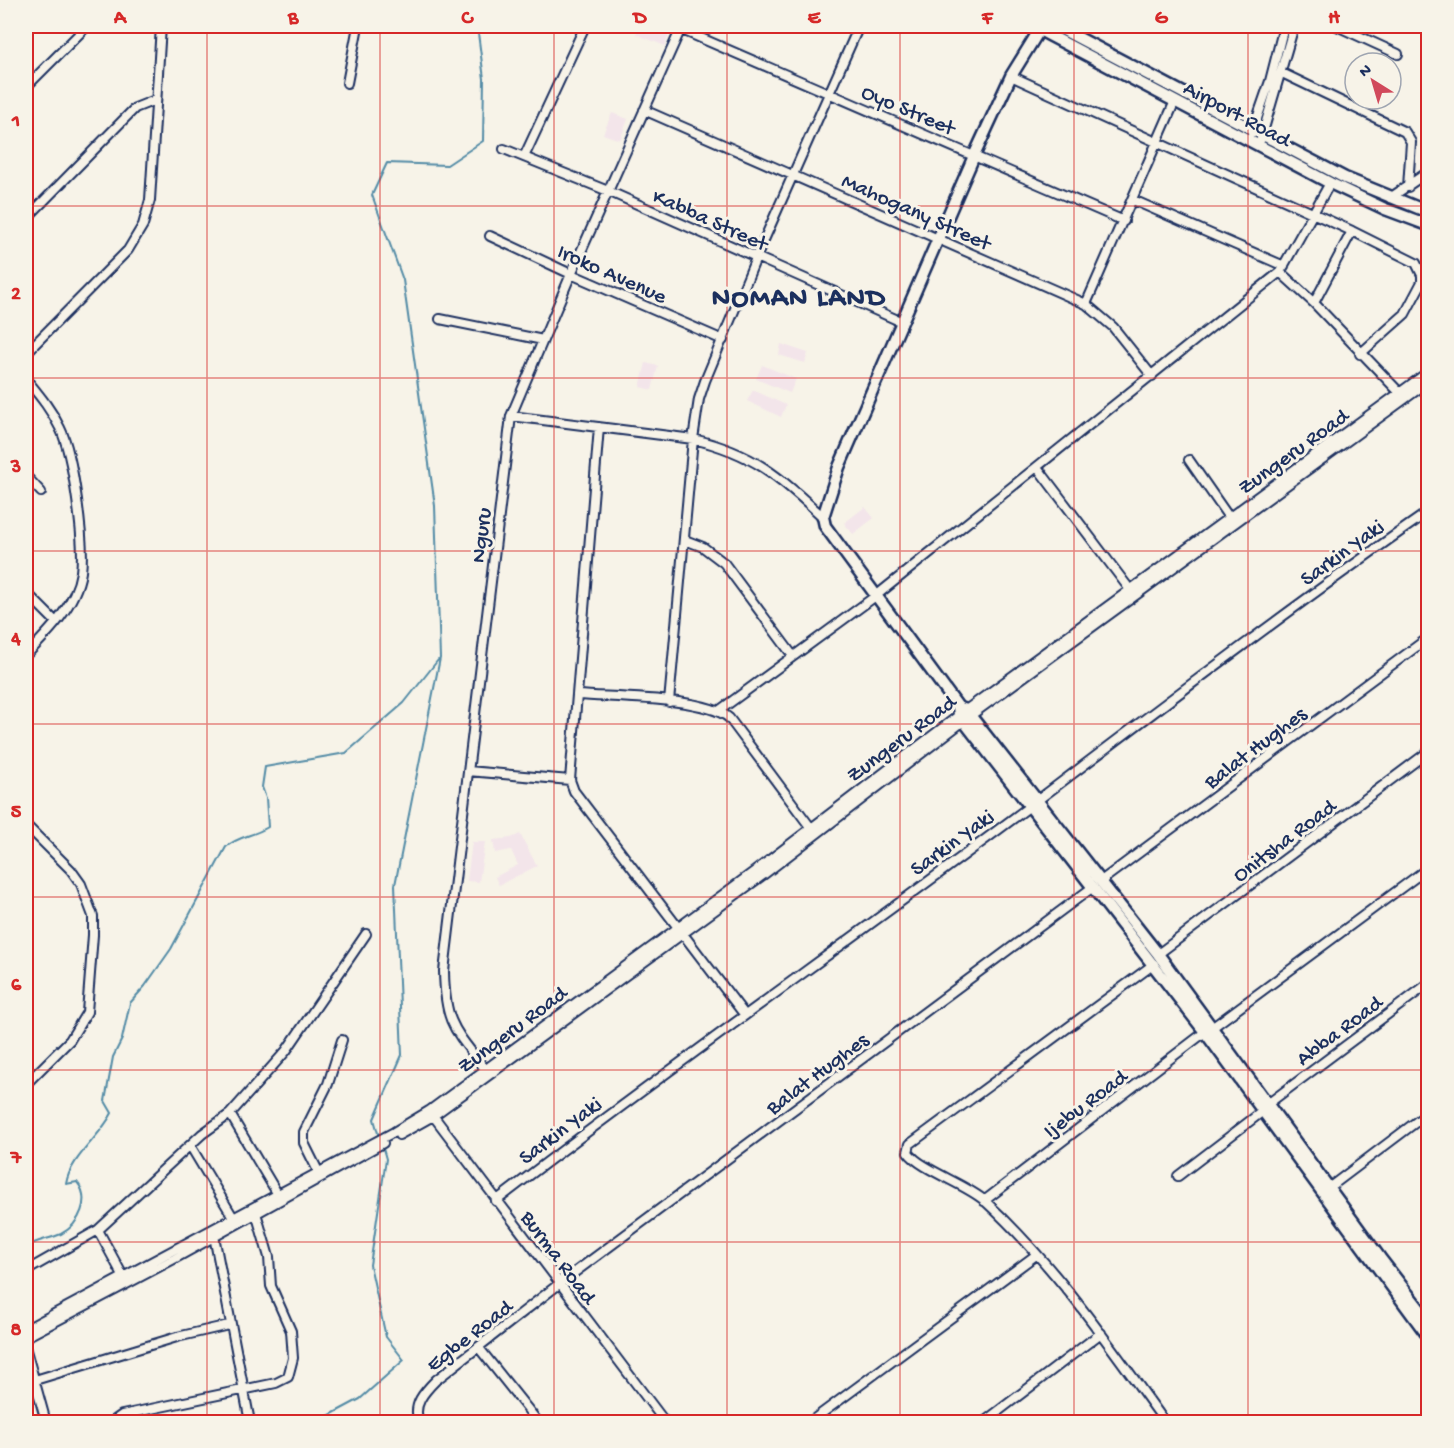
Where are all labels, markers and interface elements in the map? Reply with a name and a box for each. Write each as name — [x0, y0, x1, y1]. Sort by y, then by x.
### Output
text: A — [113, 8, 128, 31]
text: B — [287, 8, 299, 31]
text: C — [461, 8, 475, 31]
text: D — [631, 8, 647, 31]
text: E — [808, 8, 822, 31]
text: F — [981, 8, 994, 31]
text: G — [1155, 8, 1169, 31]
text: H — [1328, 8, 1340, 31]
north arrow — [1343, 51, 1403, 111]
text: N — [1356, 61, 1376, 83]
street label: Airport Road — [1178, 76, 1296, 156]
street label: Oyo Street — [857, 80, 960, 144]
text: 1 — [11, 111, 20, 134]
street label: Mahogany Street — [837, 169, 996, 259]
street label: Kabba Street — [648, 185, 773, 259]
street label: Iroko Avenue — [553, 240, 671, 312]
district label: NOMAN LAND — [712, 283, 886, 316]
text: 2 — [11, 284, 21, 307]
street label: Zungeru Road — [1234, 403, 1356, 502]
text: 3 — [10, 457, 21, 480]
street label: Nguru — [467, 506, 499, 565]
street label: Sarkin Yaki — [1296, 515, 1390, 593]
text: 4 — [10, 629, 21, 652]
street label: Zungeru Road — [843, 689, 964, 790]
street label: Balat Hughes — [1199, 702, 1313, 797]
street label: Onitsha Road — [1229, 794, 1344, 890]
text: 5 — [11, 802, 22, 825]
street label: Sarkin Yaki — [906, 805, 1000, 883]
text: 6 — [11, 975, 22, 998]
street label: Zungeru Road — [454, 980, 575, 1081]
street label: Abba Road — [1292, 990, 1391, 1073]
street label: Balat Hughes — [761, 1028, 875, 1123]
street label: Ijebu Road — [1039, 1064, 1135, 1145]
street label: Sarkin Yaki — [515, 1092, 608, 1172]
text: 7 — [10, 1148, 23, 1171]
street label: Burma Road — [513, 1206, 602, 1312]
street label: Egbe Road — [422, 1294, 520, 1379]
text: 8 — [11, 1320, 22, 1343]

